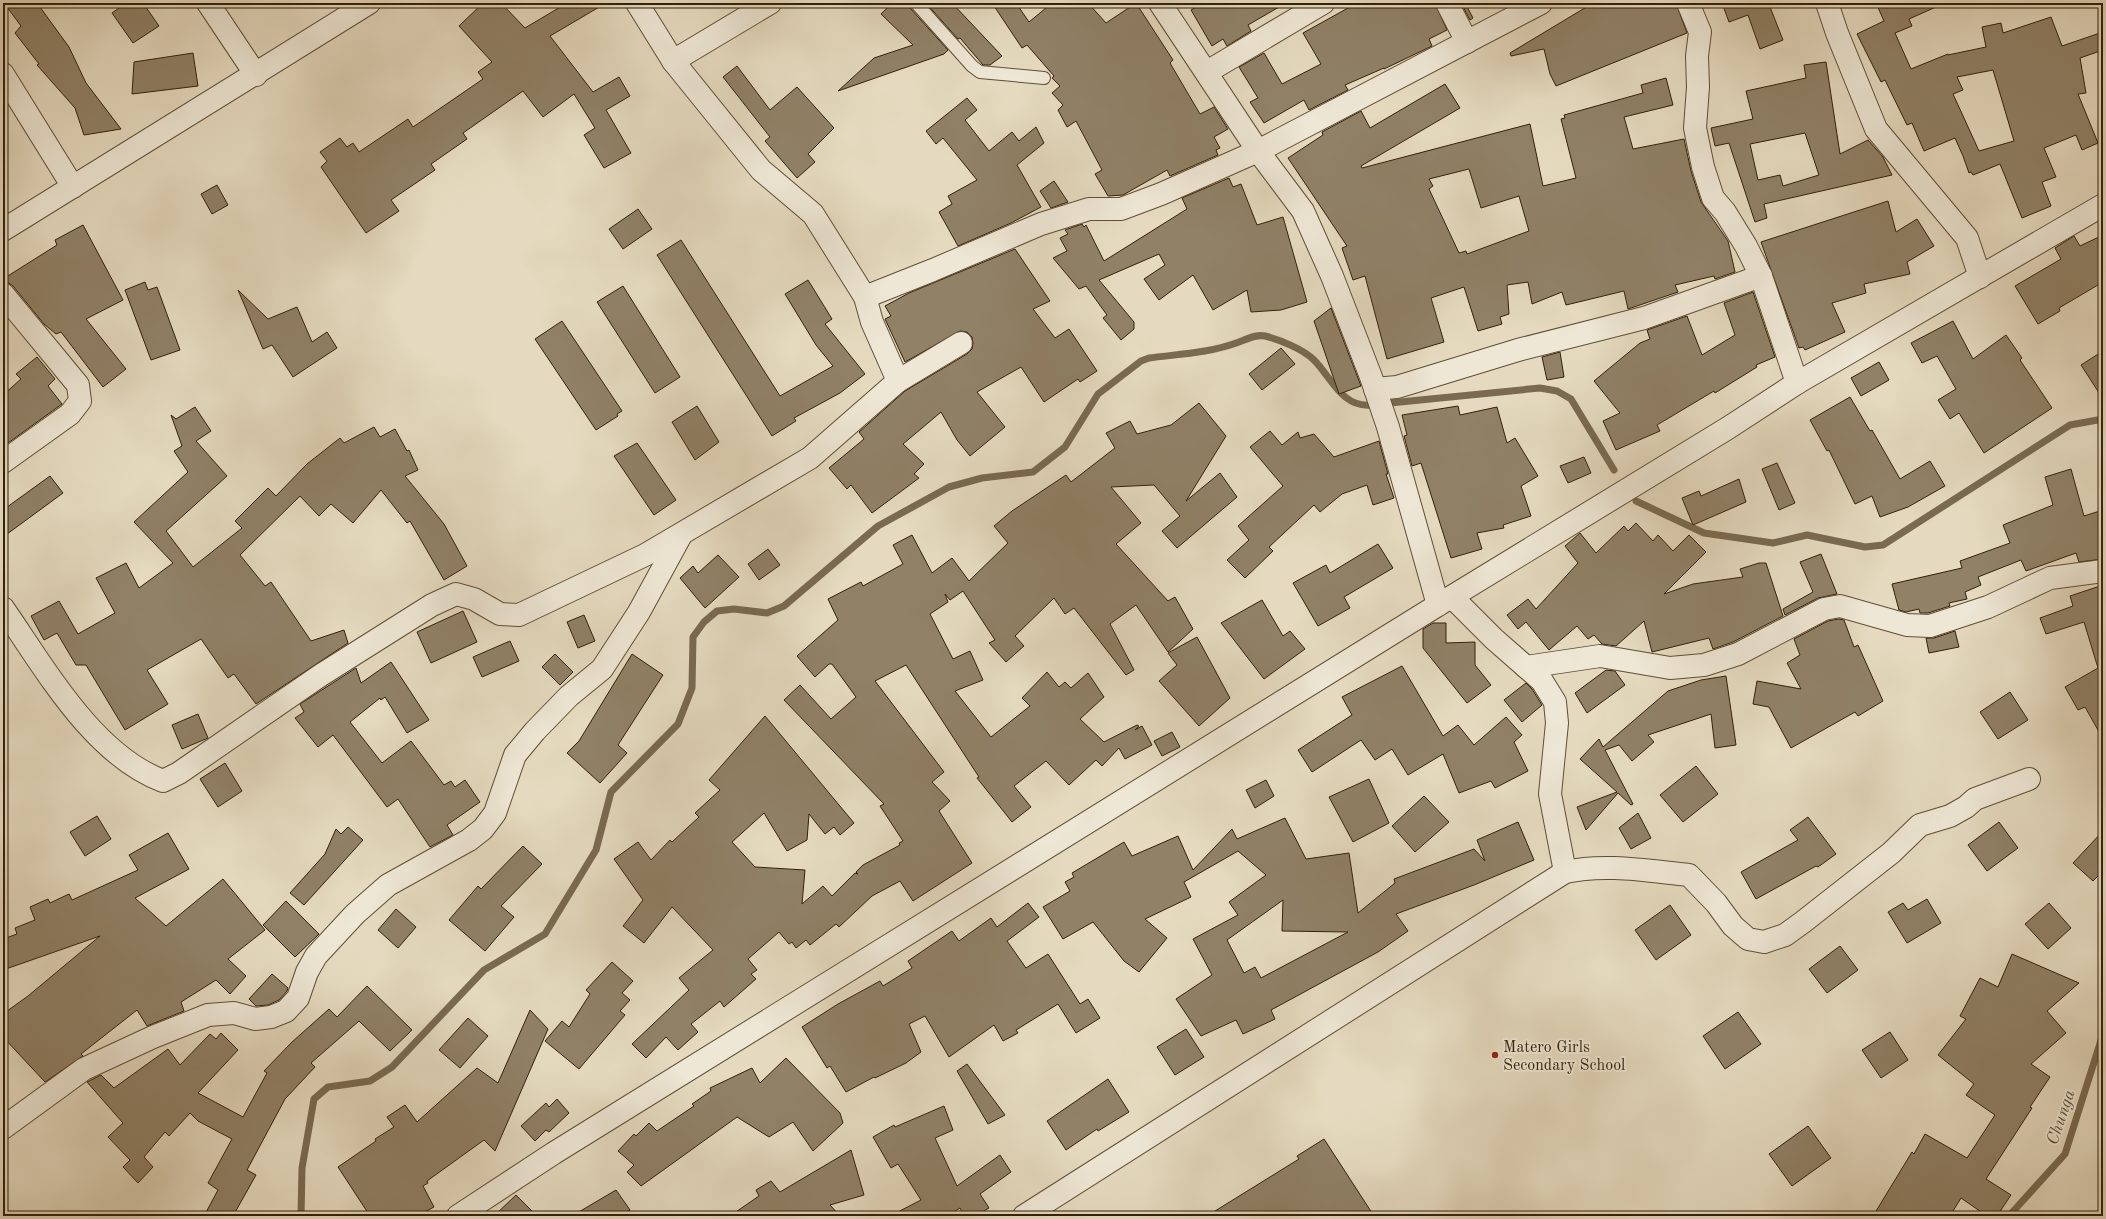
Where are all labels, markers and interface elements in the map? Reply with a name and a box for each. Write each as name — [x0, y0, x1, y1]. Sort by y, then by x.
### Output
place label: Matero Girls Secondary School — [1503, 1040, 1625, 1074]
marker: Matero Girls Secondary School — [1490, 1050, 1500, 1060]
water label: Chunga — [2044, 1088, 2079, 1147]

